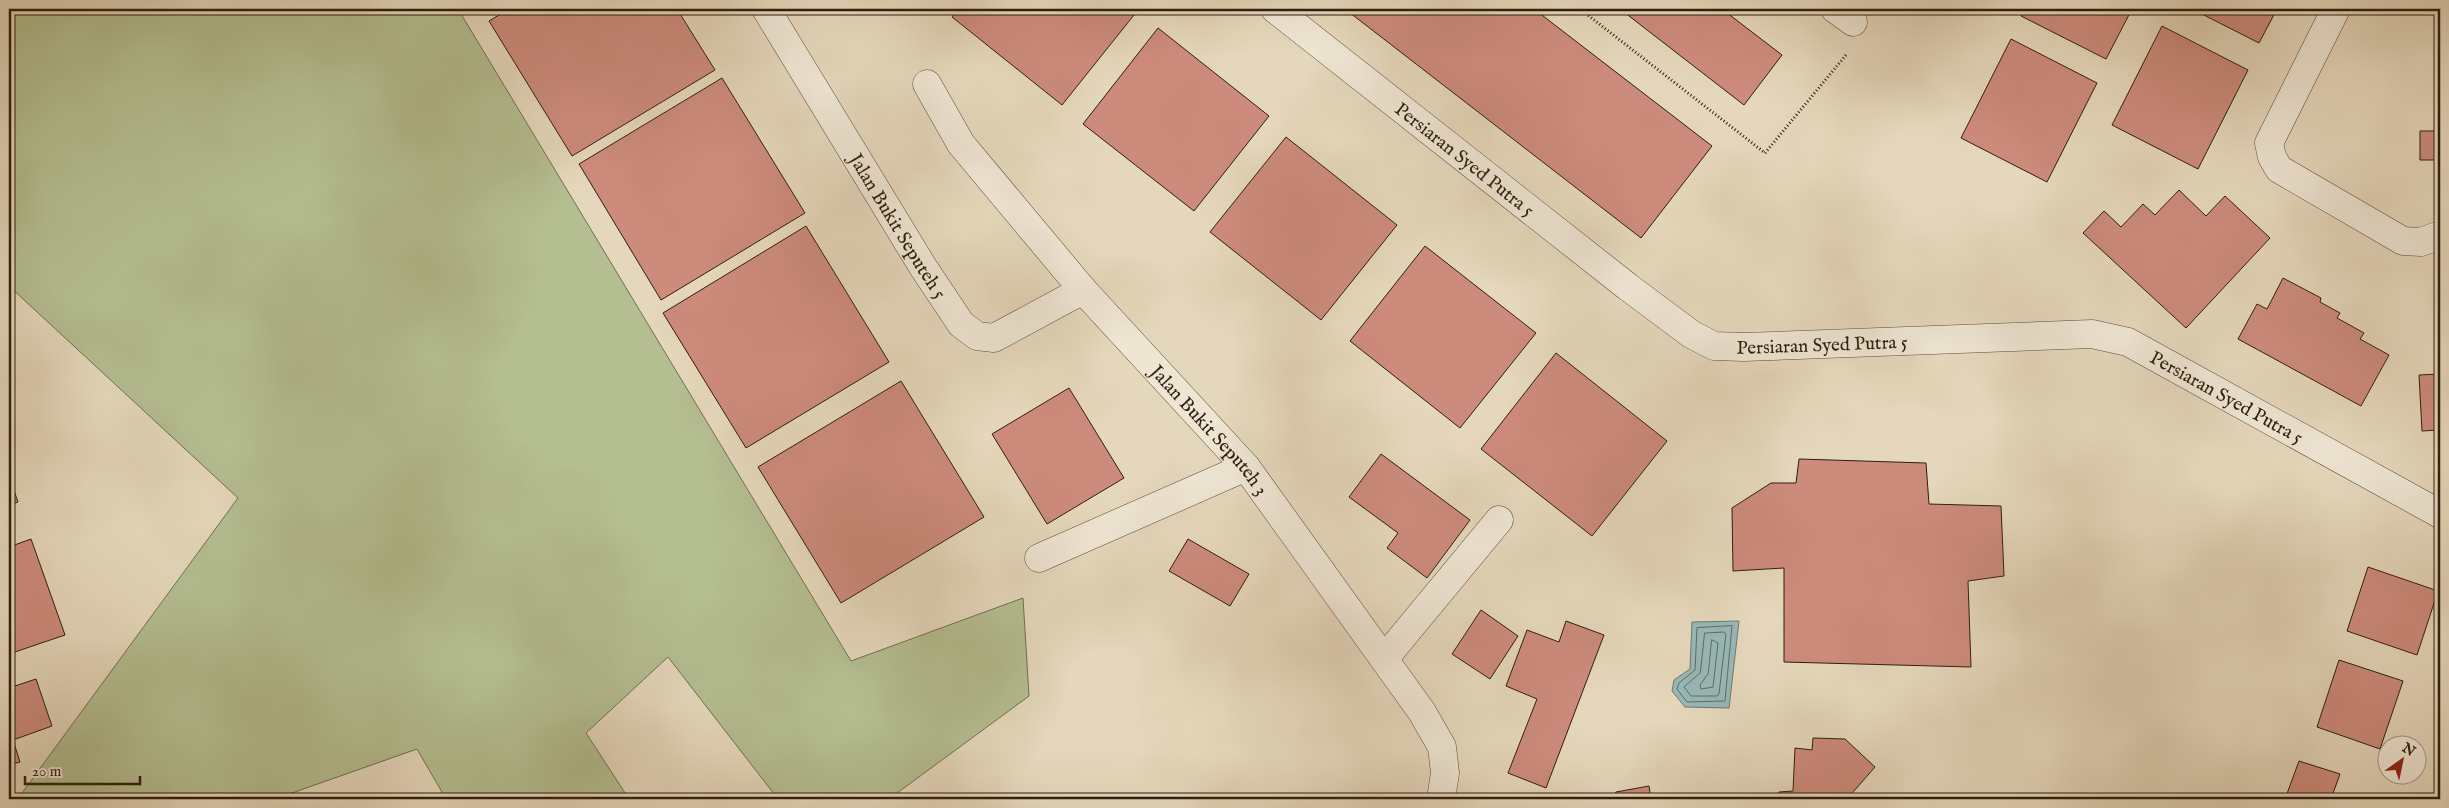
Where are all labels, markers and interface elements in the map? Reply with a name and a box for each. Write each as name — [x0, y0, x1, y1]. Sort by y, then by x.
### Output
street label: Persiaran Syed Putra 5 — [1389, 98, 1539, 223]
street label: Jalan Bukit Seputeh 5 — [842, 148, 951, 304]
street label: Persiaran Syed Putra 5 — [1736, 331, 1908, 361]
street label: Persiaran Syed Putra 5 — [2145, 346, 2307, 450]
street label: Jalan Bukit Seputeh 3 — [1143, 359, 1273, 501]
north arrow — [2376, 736, 2426, 786]
text: N — [2398, 739, 2419, 761]
scale bar — [25, 753, 140, 785]
text: 20 m — [32, 762, 62, 781]

